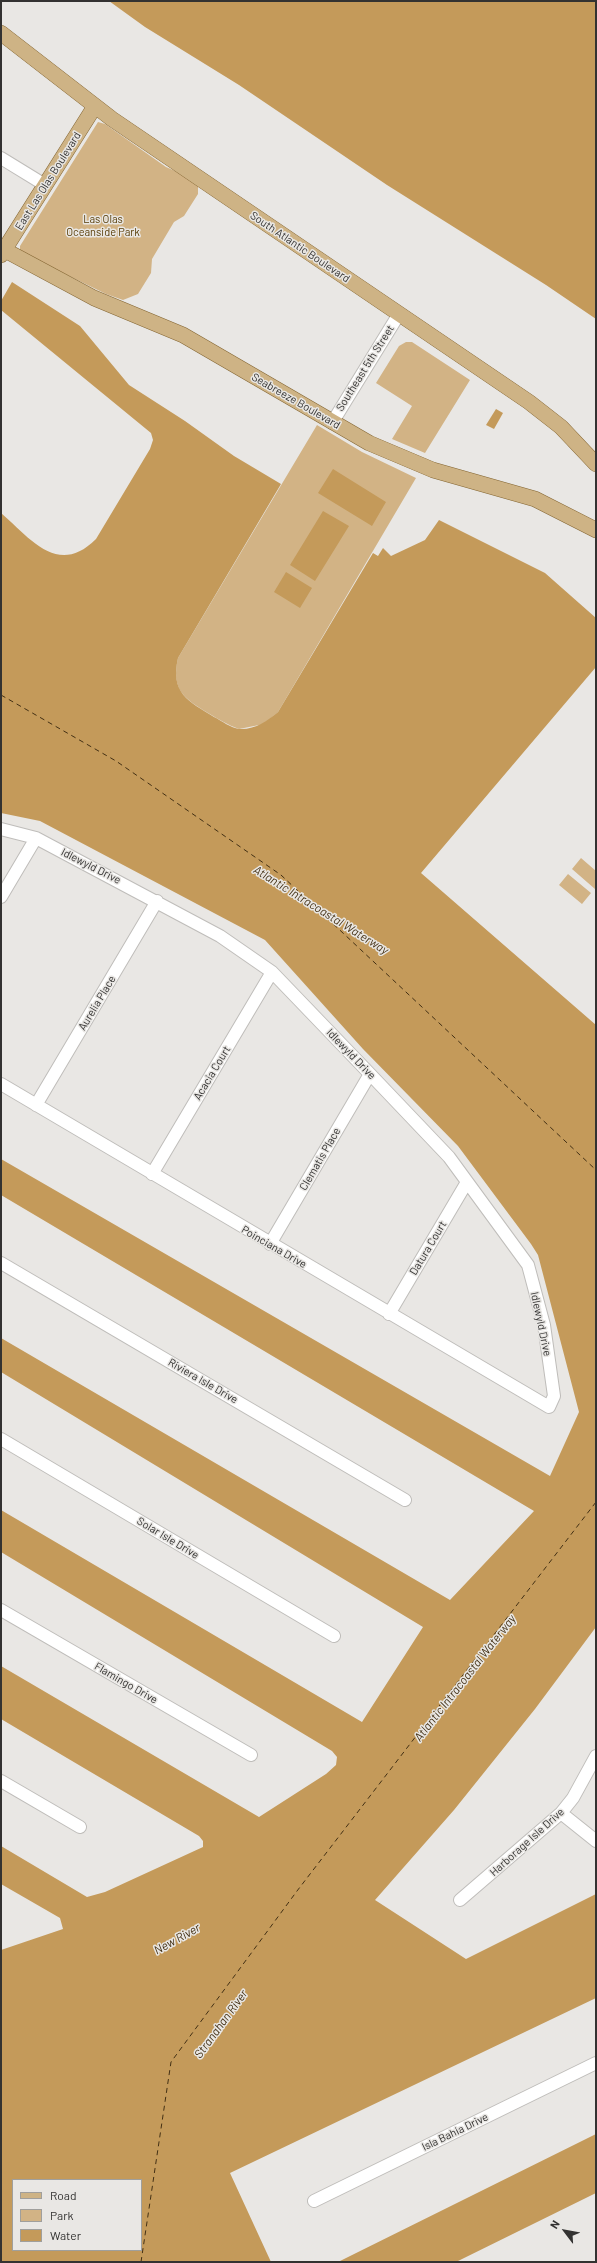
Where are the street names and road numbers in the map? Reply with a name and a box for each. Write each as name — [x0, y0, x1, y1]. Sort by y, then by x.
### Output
street label: East Las Olas Boulevard — [12, 129, 84, 233]
street label: South Atlantic Boulevard — [248, 209, 352, 285]
street label: Southeast 5th Street — [333, 323, 397, 413]
street label: Seabreeze Boulevard — [249, 370, 343, 432]
street label: Idlewyld Drive — [59, 845, 123, 887]
street label: Aurelia Place — [75, 973, 119, 1033]
street label: Idlewyld Drive — [324, 1026, 378, 1082]
street label: Acacia Court — [191, 1043, 233, 1103]
street label: Clematis Place — [297, 1125, 343, 1193]
street label: Datura Court — [407, 1219, 449, 1277]
street label: Poinciana Drive — [239, 1223, 309, 1271]
street label: Idlewyld Drive — [528, 1291, 554, 1357]
street label: Riviera Isle Drive — [166, 1356, 240, 1406]
street label: Solar Isle Drive — [135, 1514, 201, 1562]
street label: Flamingo Drive — [92, 1660, 160, 1706]
street label: Harborage Isle Drive — [487, 1805, 567, 1879]
street label: Isla Bahia Drive — [420, 2110, 490, 2154]

